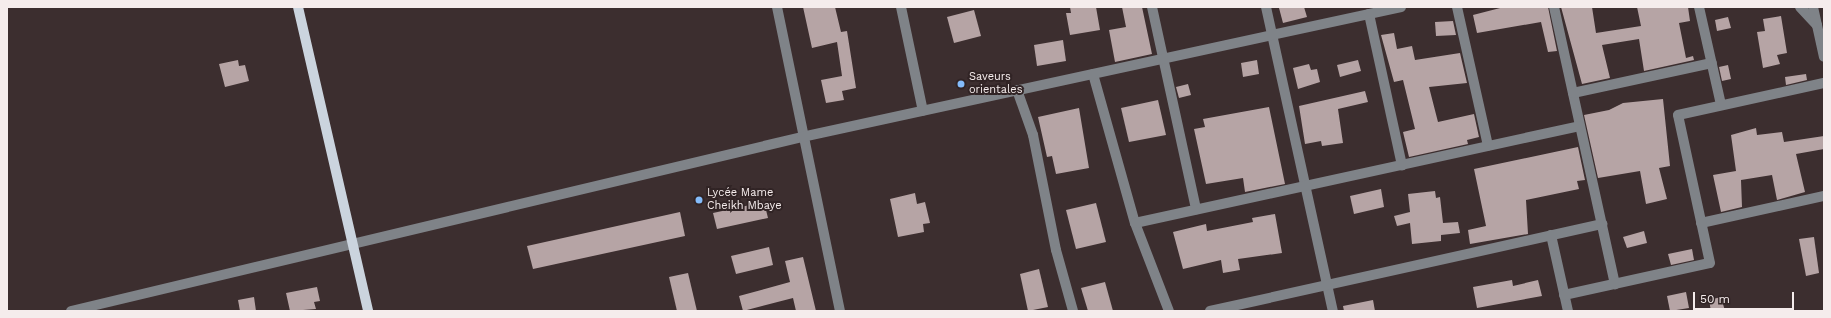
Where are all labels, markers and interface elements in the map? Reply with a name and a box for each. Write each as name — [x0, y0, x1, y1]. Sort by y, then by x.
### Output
place label: Saveurs orientales — [969, 71, 1022, 97]
marker: Saveurs orientales — [956, 79, 966, 89]
place label: Lycée Mame Cheikh Mbaye — [707, 187, 782, 213]
marker: Lycée Mame Cheikh Mbaye — [694, 195, 704, 205]
scale bar — [1695, 284, 1796, 310]
text: 50 m — [1700, 292, 1730, 306]

